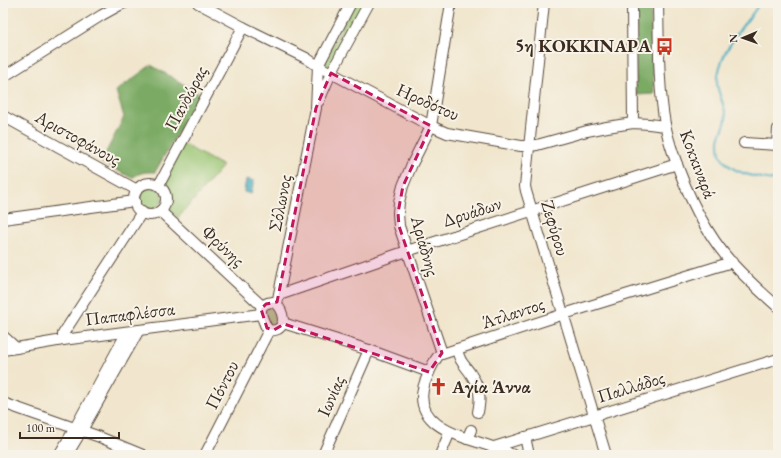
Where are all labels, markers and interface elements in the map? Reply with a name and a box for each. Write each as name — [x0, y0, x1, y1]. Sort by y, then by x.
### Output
north arrow — [723, 18, 763, 58]
place label: 5η ΚΟΚΚΙΝΑΡΑ — [515, 34, 652, 57]
text: N — [726, 34, 740, 43]
bus stop icon: 5η ΚΟΚΚΙΝΑΡΑ — [654, 36, 674, 56]
street label: Πανδώρας — [159, 61, 212, 134]
street label: Ηροδότου — [393, 77, 463, 126]
street label: Αριστοφάνους — [31, 104, 125, 170]
street label: Κοκκιναρά — [675, 126, 722, 202]
street label: Σόλωνος — [263, 173, 296, 233]
street label: Δρυάδων — [439, 191, 504, 232]
street label: Ζεφύρου — [536, 197, 575, 258]
street label: Αριάδνης — [406, 212, 445, 279]
street label: Φρύνης — [197, 220, 250, 271]
street label: Άτλαντος — [478, 292, 547, 334]
street label: Παπαφλέσσα — [84, 296, 177, 330]
street label: Πόντου — [200, 356, 244, 413]
street label: Παλλάδος — [594, 365, 667, 408]
street label: Ιωνίας — [311, 372, 350, 420]
place label: Αγία Άννα — [451, 375, 531, 398]
church icon: Αγία Άννα — [429, 377, 449, 397]
scale bar — [20, 414, 119, 440]
text: 100 m — [26, 420, 56, 436]

